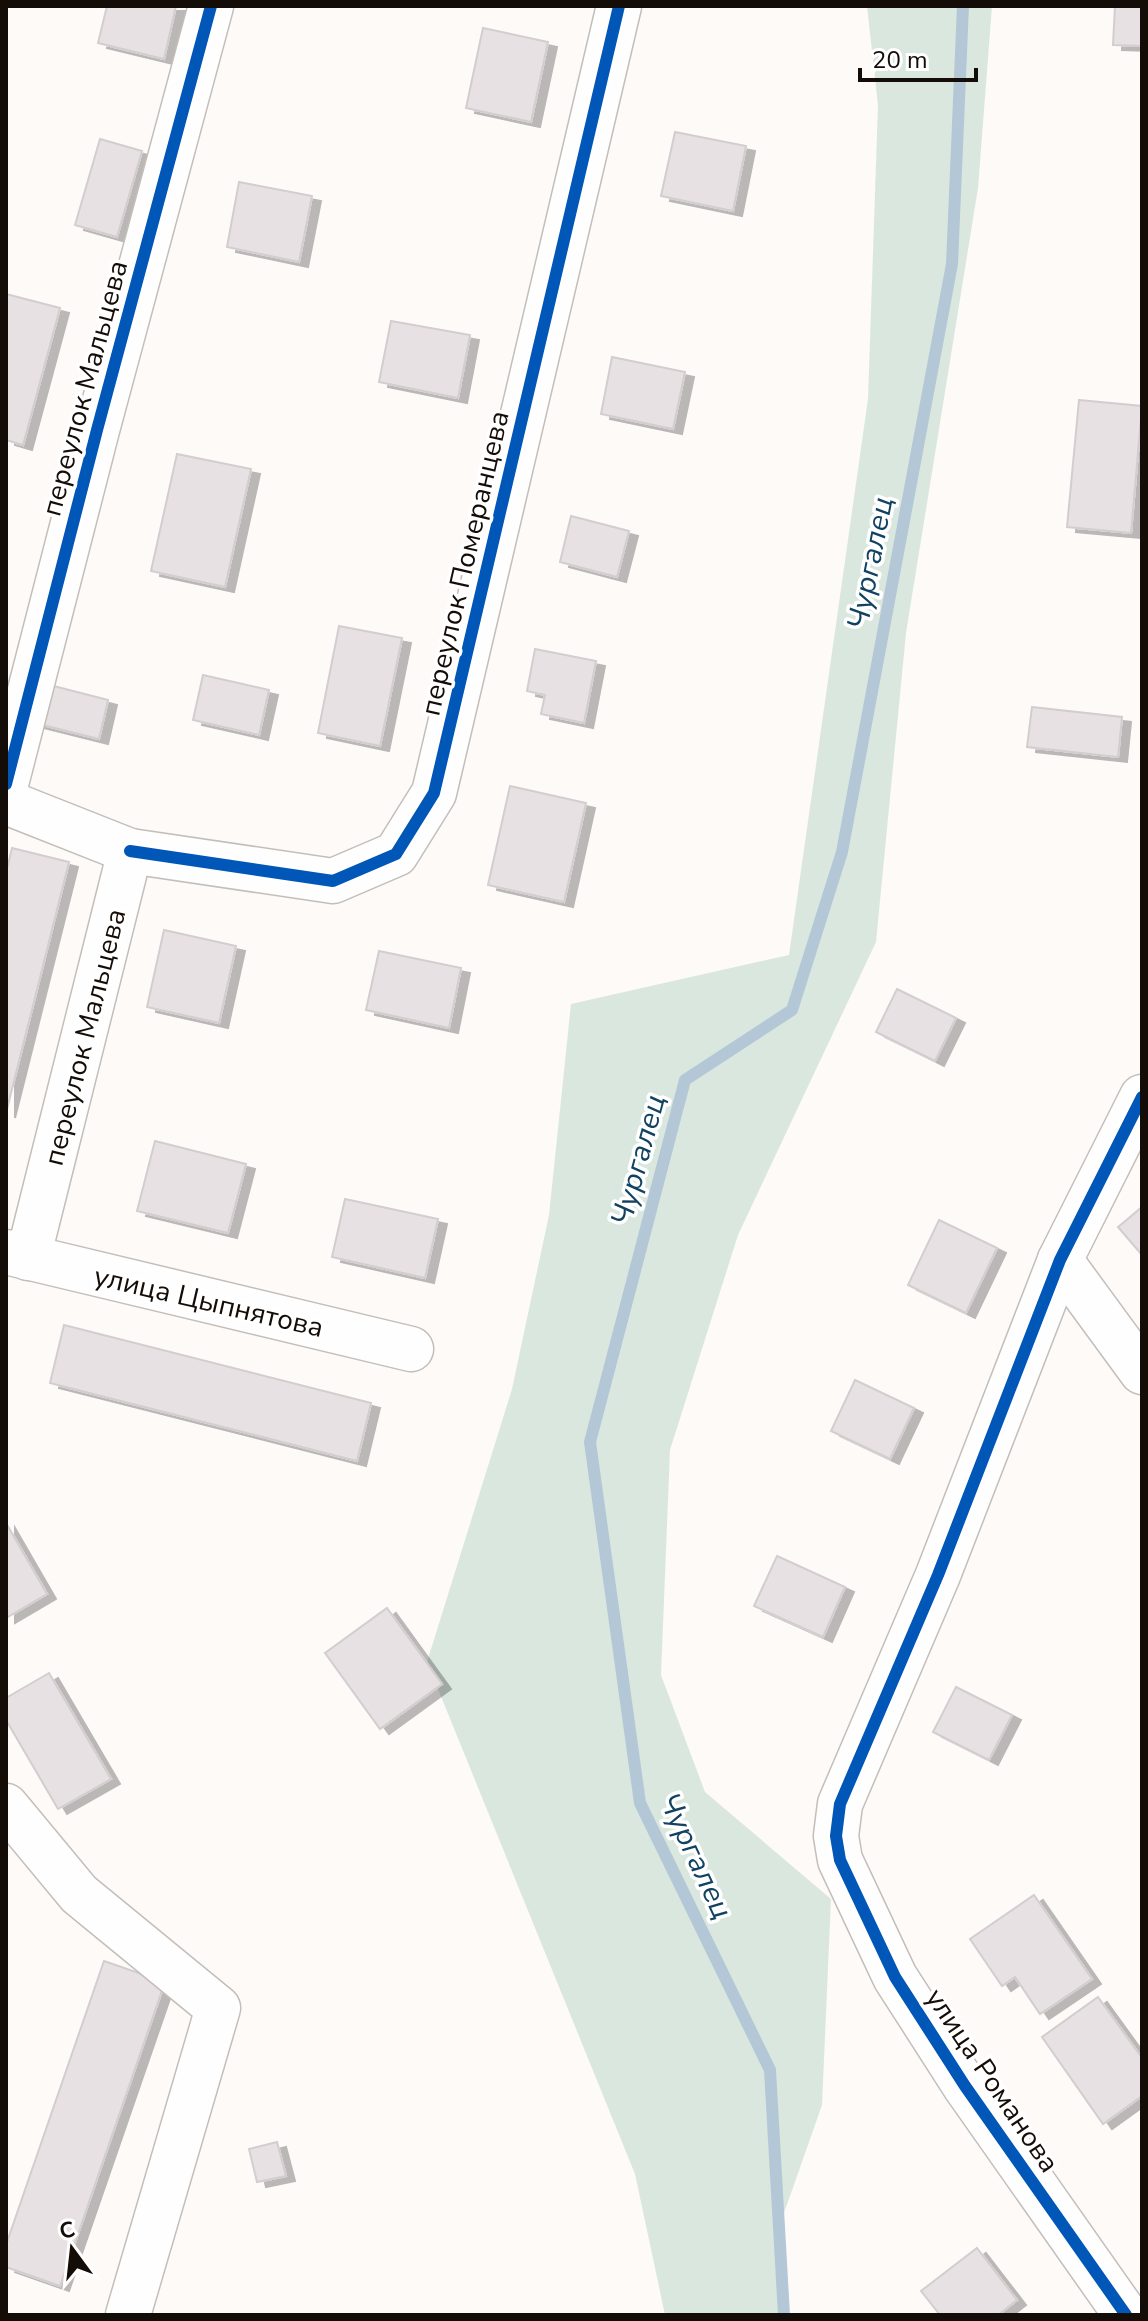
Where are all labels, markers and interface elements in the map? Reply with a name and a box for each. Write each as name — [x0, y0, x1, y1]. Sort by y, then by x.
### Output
scale bar — [860, 32, 976, 82]
text: 20 m — [872, 44, 928, 76]
street label: переулок Мальцева — [33, 256, 137, 520]
street label: переулок Померанцева — [411, 407, 519, 719]
water label: Чургалец — [838, 493, 903, 633]
street label: переулок Мальцева — [35, 905, 135, 1170]
water label: Чургалец — [601, 1090, 676, 1230]
street label: улица Цыпнятова — [90, 1257, 327, 1347]
water label: Чургалец — [649, 1787, 743, 1926]
street label: улица Романова — [916, 1981, 1068, 2180]
north arrow — [32, 2209, 112, 2289]
text: С — [56, 2214, 78, 2247]

